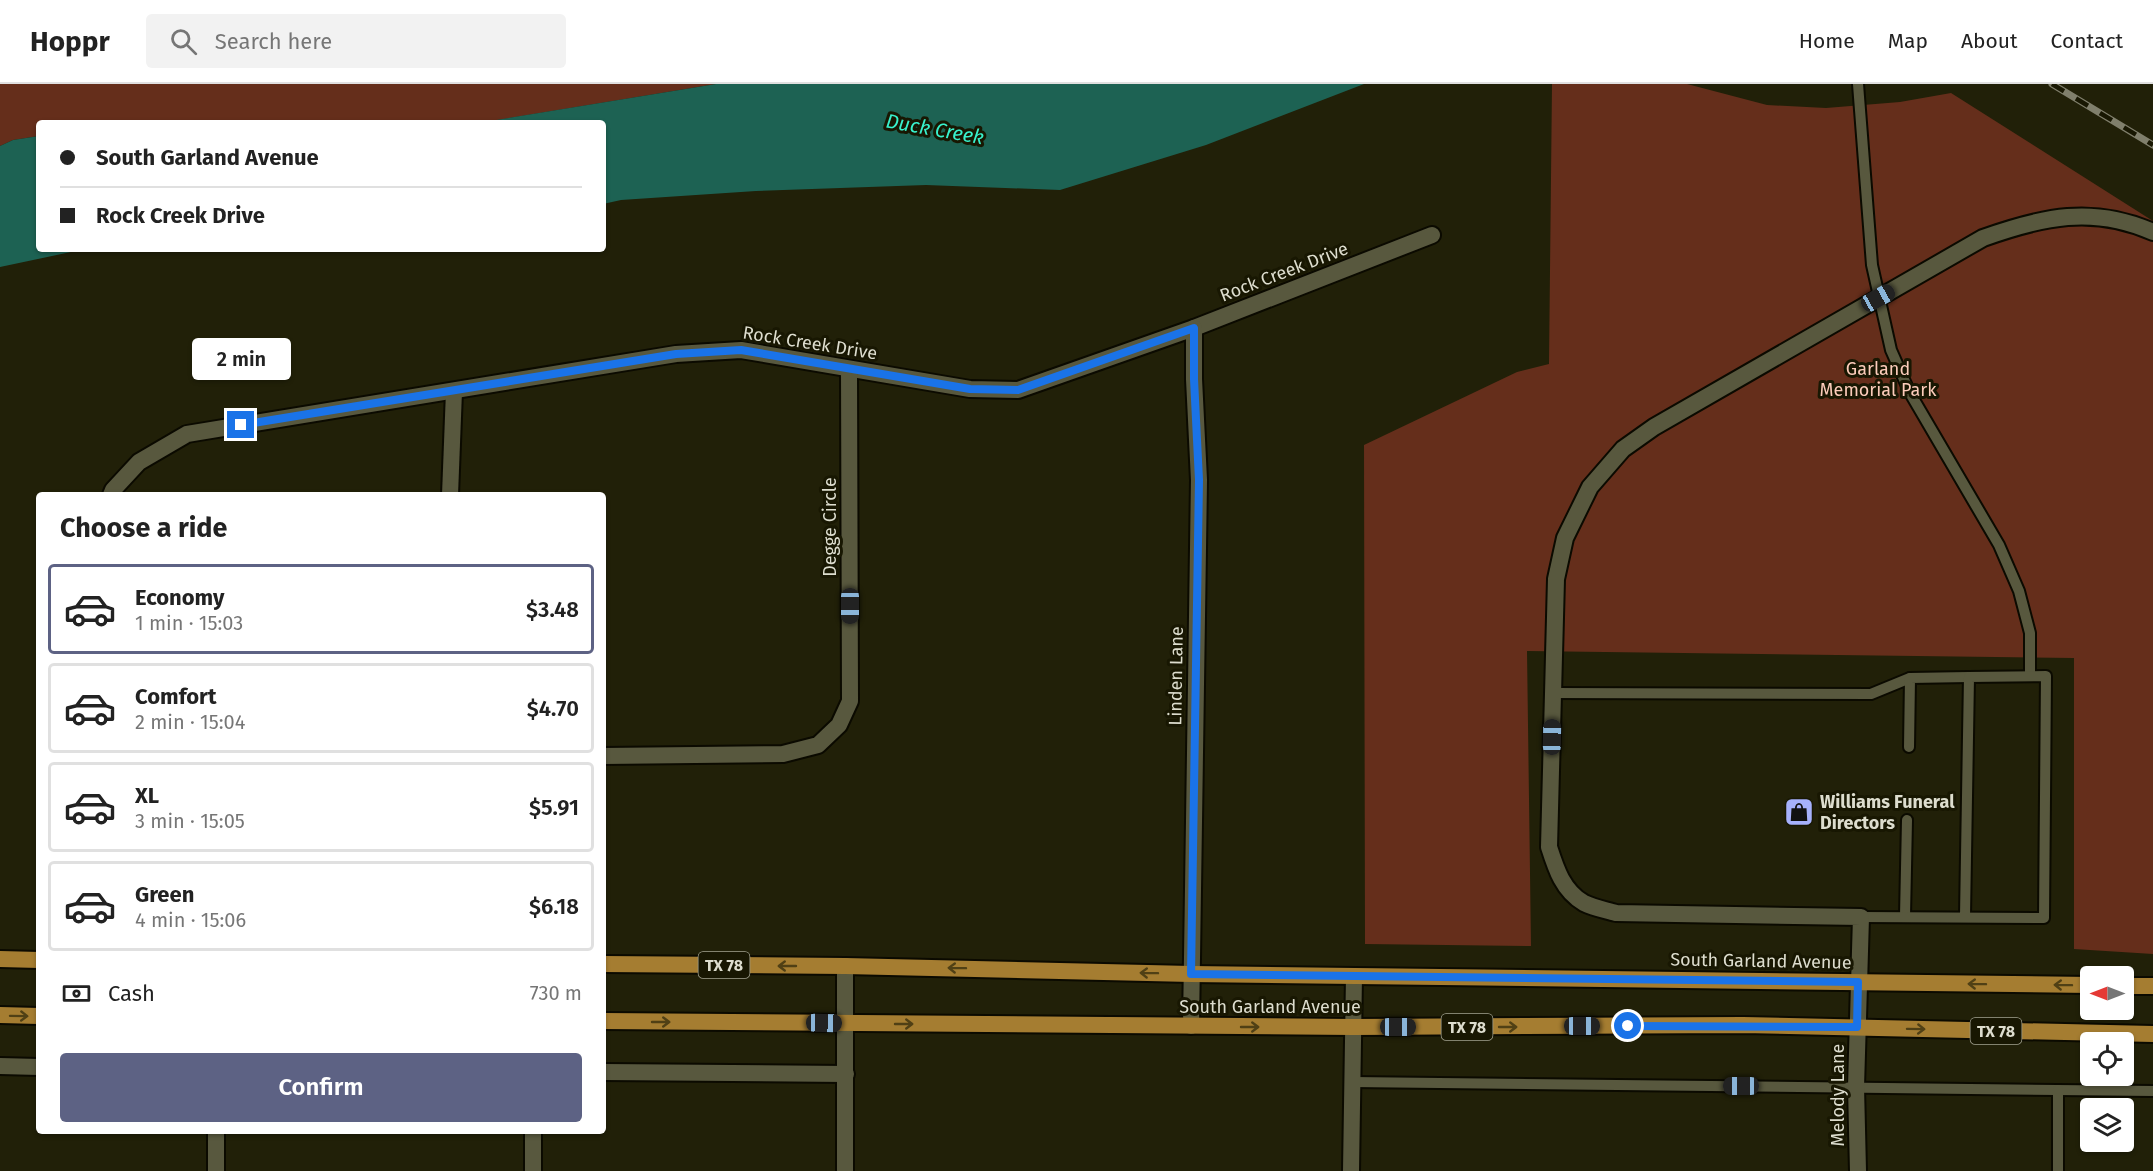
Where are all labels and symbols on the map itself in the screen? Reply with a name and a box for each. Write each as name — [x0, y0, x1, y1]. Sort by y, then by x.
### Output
water label: Duck Creek — [884, 109, 986, 149]
street label: Rock Creek Drive — [1217, 237, 1351, 307]
car — [1858, 281, 1898, 315]
street label: Rock Creek Drive — [741, 322, 879, 364]
callout: 2 min — [192, 338, 290, 380]
park label: Garland Memorial Park — [1820, 358, 1937, 401]
route end — [227, 411, 254, 438]
street label: Degge Circle — [819, 477, 841, 577]
car — [841, 588, 859, 624]
street label: Linden Lane — [1164, 626, 1188, 726]
car — [1543, 719, 1561, 755]
place label: Williams Funeral Directors — [1820, 791, 1955, 834]
shop icon: Williams Funeral Directors — [1783, 796, 1815, 828]
street label: South Garland Avenue — [1670, 948, 1852, 974]
road number: TX 78 — [698, 952, 750, 978]
one-way arrow — [777, 960, 797, 971]
one-way arrow — [947, 963, 967, 974]
north arrow — [2080, 966, 2134, 1020]
one-way arrow — [1139, 967, 1159, 979]
one-way arrow — [1968, 978, 1988, 990]
one-way arrow — [2054, 979, 2074, 991]
street label: South Garland Avenue — [1179, 996, 1361, 1018]
one-way arrow — [9, 1010, 29, 1022]
route start — [1614, 1012, 1641, 1039]
car — [806, 1014, 842, 1032]
road number: TX 78 — [1442, 1014, 1492, 1040]
one-way arrow — [651, 1016, 671, 1027]
car — [1564, 1017, 1600, 1035]
one-way arrow — [894, 1018, 914, 1030]
car — [1380, 1018, 1416, 1036]
road number: TX 78 — [1970, 1018, 2022, 1044]
one-way arrow — [1239, 1021, 1259, 1032]
one-way arrow — [1497, 1021, 1517, 1033]
one-way arrow — [1905, 1023, 1925, 1034]
street label: Melody Lane — [1827, 1044, 1849, 1146]
car — [1723, 1077, 1759, 1095]

